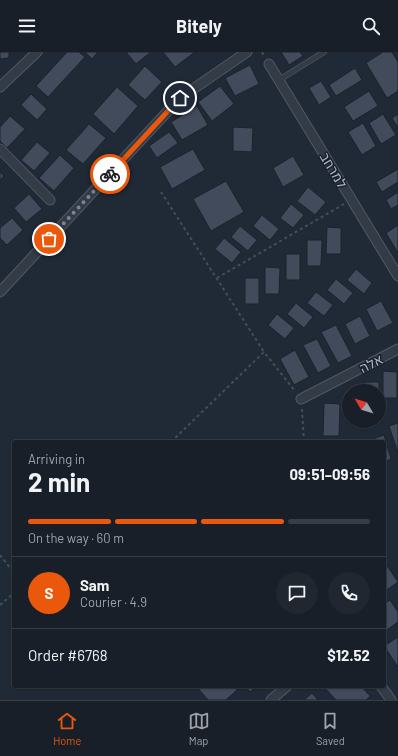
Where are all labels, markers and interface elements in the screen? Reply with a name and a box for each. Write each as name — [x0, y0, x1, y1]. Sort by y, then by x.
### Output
icon: menu — [16, 15, 38, 37]
text: Bitely — [176, 15, 222, 37]
icon: search — [360, 15, 382, 37]
pin — [163, 81, 197, 115]
icon: home — [169, 87, 191, 109]
street label: למרחב — [317, 149, 351, 191]
courier — [90, 154, 130, 194]
icon: bike — [99, 163, 121, 185]
pin — [32, 222, 66, 256]
icon: bag — [38, 228, 60, 250]
street label: אלה — [356, 350, 386, 376]
north arrow — [342, 384, 386, 428]
map controls — [342, 384, 386, 428]
text: Arriving in — [28, 451, 85, 467]
text: 09:51–09:56 — [290, 465, 370, 483]
text: 2 min — [28, 466, 90, 497]
text: On the way · 60 m — [28, 530, 124, 546]
button: chat — [276, 572, 318, 614]
button: phone — [328, 572, 370, 614]
text: Sam — [80, 576, 109, 594]
text: S — [45, 584, 53, 602]
text: Courier · 4.9 — [80, 594, 147, 610]
text: Order #6768 — [28, 646, 108, 664]
text: $12.52 — [327, 646, 370, 664]
tab: Home — [53, 710, 81, 747]
tab: Map — [188, 710, 210, 747]
tab: Saved — [316, 710, 345, 747]

